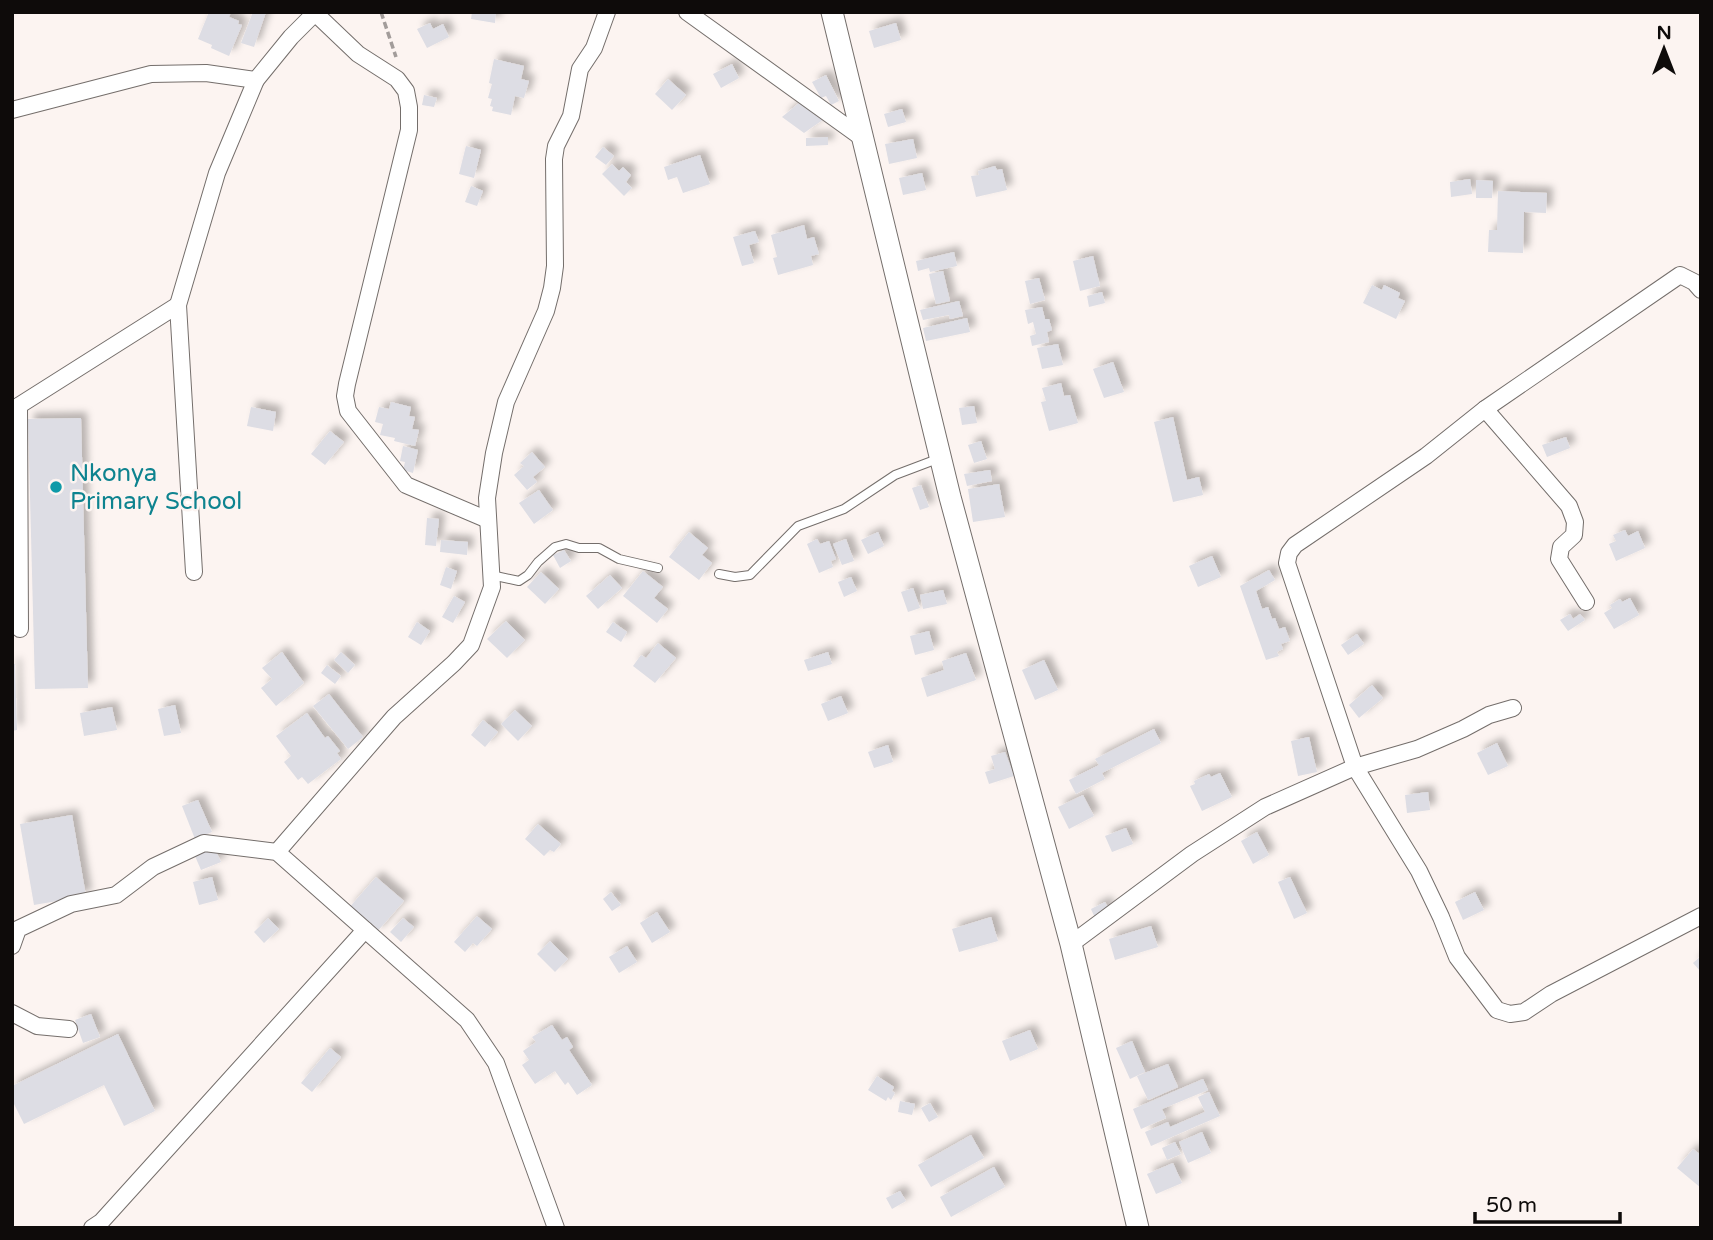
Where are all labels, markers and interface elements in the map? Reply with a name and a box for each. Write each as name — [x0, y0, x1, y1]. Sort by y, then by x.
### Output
north arrow — [1629, 14, 1699, 84]
text: N — [1656, 22, 1672, 44]
place label: Nkonya Primary School — [70, 459, 242, 516]
marker: Nkonya Primary School — [48, 479, 64, 495]
scale bar — [1475, 1180, 1620, 1224]
text: 50 m — [1486, 1193, 1537, 1218]

